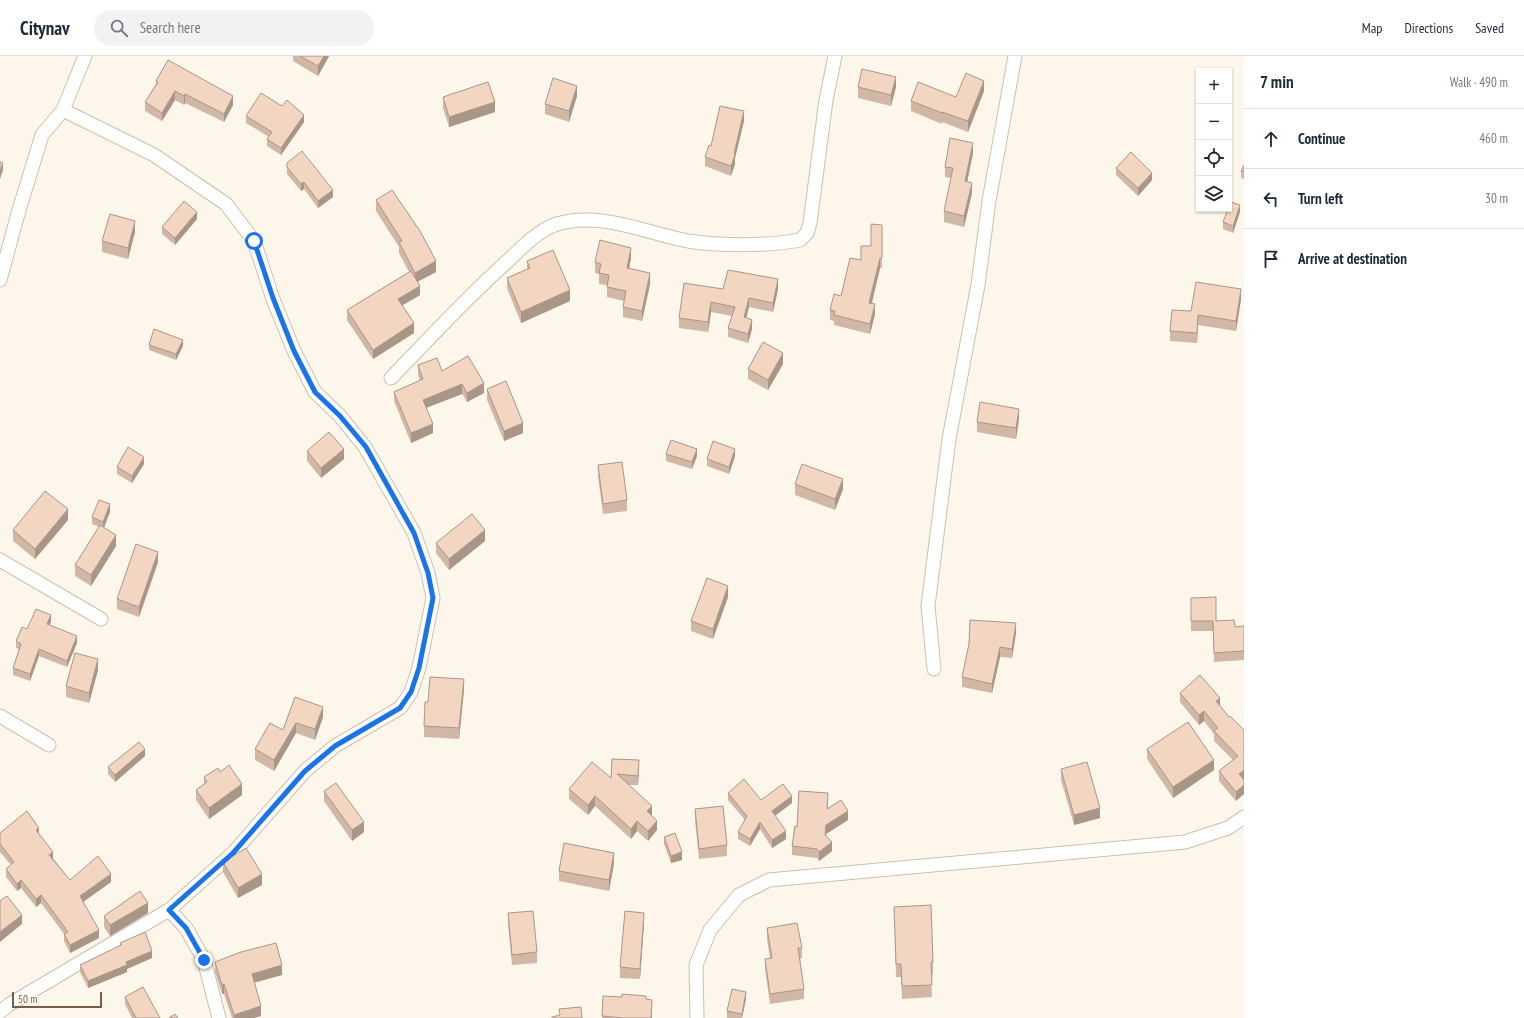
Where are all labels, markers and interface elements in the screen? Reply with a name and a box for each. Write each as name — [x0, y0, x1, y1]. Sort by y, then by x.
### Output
search box — [94, 10, 374, 46]
text: Citynav — [20, 16, 70, 40]
icon: search — [108, 17, 130, 39]
text: Search here — [140, 18, 201, 37]
text: Map — [1362, 19, 1382, 37]
text: Directions — [1404, 19, 1453, 37]
text: Saved — [1475, 19, 1504, 37]
map controls — [1196, 68, 1232, 212]
button: + — [1196, 68, 1232, 104]
text: 7 min — [1260, 71, 1294, 93]
text: Walk · 490 m — [1450, 74, 1508, 91]
button: − — [1196, 104, 1232, 140]
icon: ahead — [1260, 128, 1282, 150]
text: Continue — [1298, 129, 1345, 148]
text: 460 m — [1479, 130, 1508, 147]
button: locate — [1196, 140, 1232, 176]
button: layers — [1196, 176, 1232, 212]
icon: left — [1260, 188, 1282, 210]
text: Turn left — [1298, 189, 1343, 208]
text: 30 m — [1485, 190, 1508, 207]
route start — [245, 232, 263, 250]
icon: arrive — [1260, 248, 1282, 270]
text: Arrive at destination — [1298, 249, 1407, 268]
route end — [195, 951, 213, 969]
scale bar — [12, 990, 102, 1009]
text: 50 m — [18, 992, 37, 1006]

